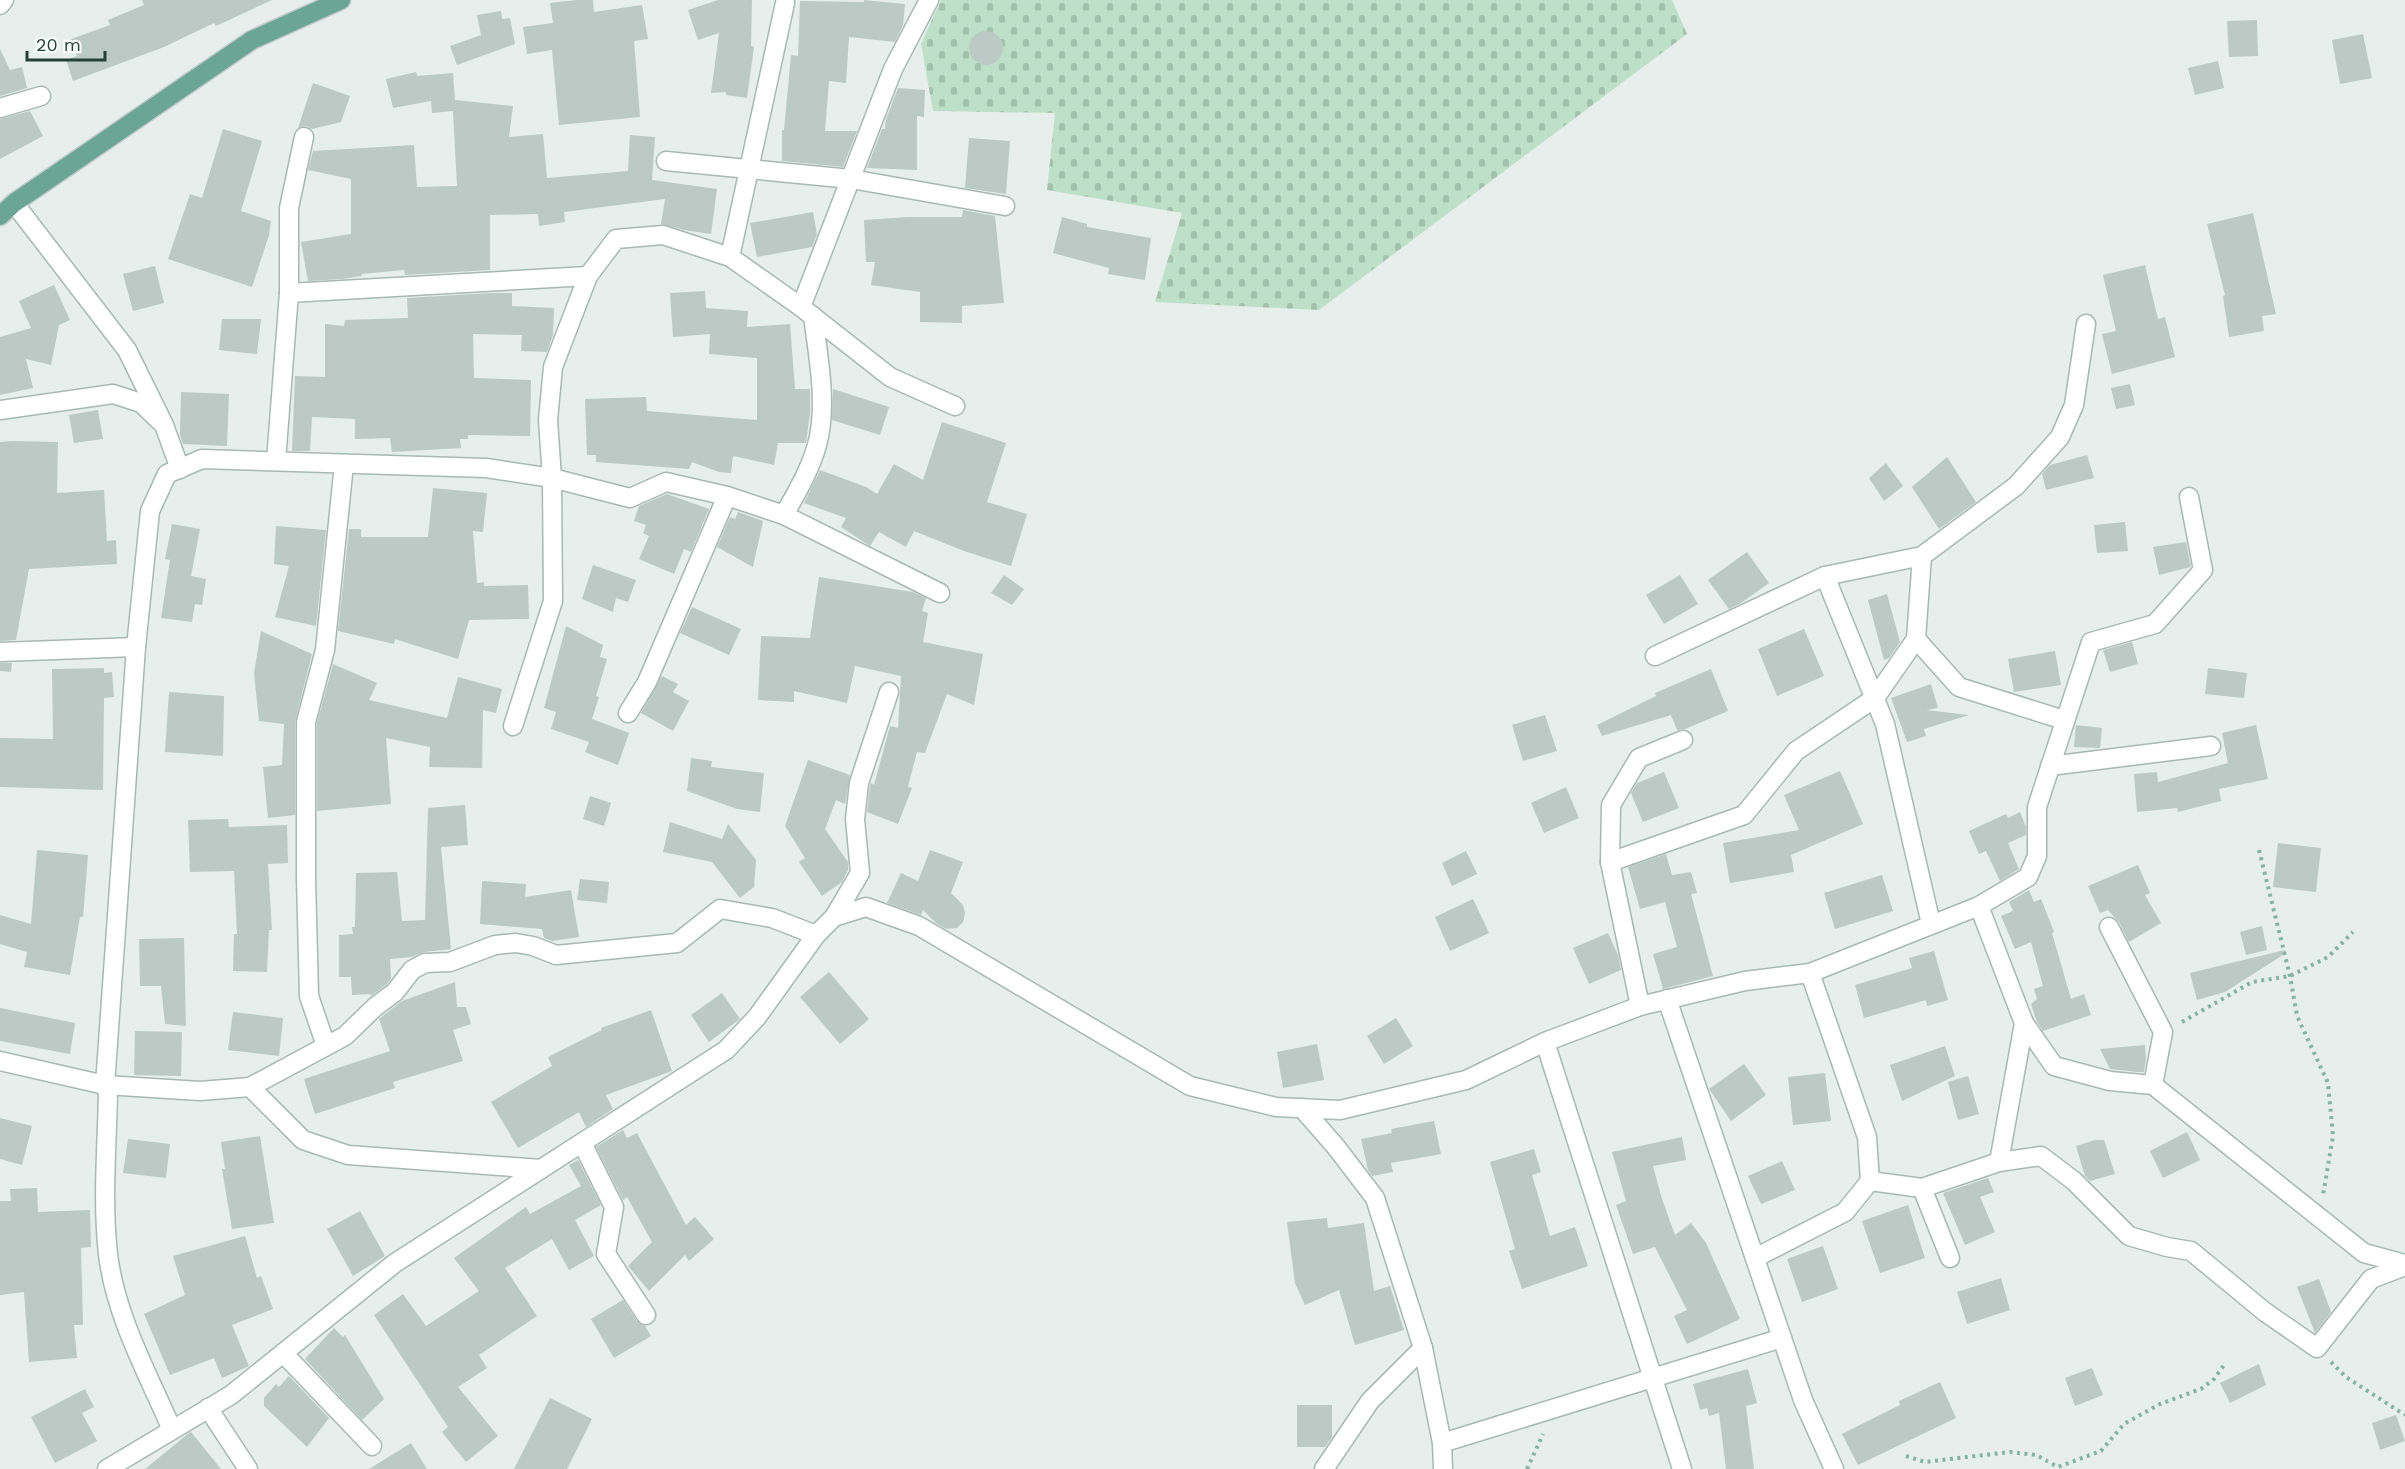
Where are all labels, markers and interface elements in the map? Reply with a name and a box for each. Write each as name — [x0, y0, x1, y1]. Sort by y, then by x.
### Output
scale bar — [27, 24, 105, 62]
text: 20 m — [36, 34, 81, 55]

